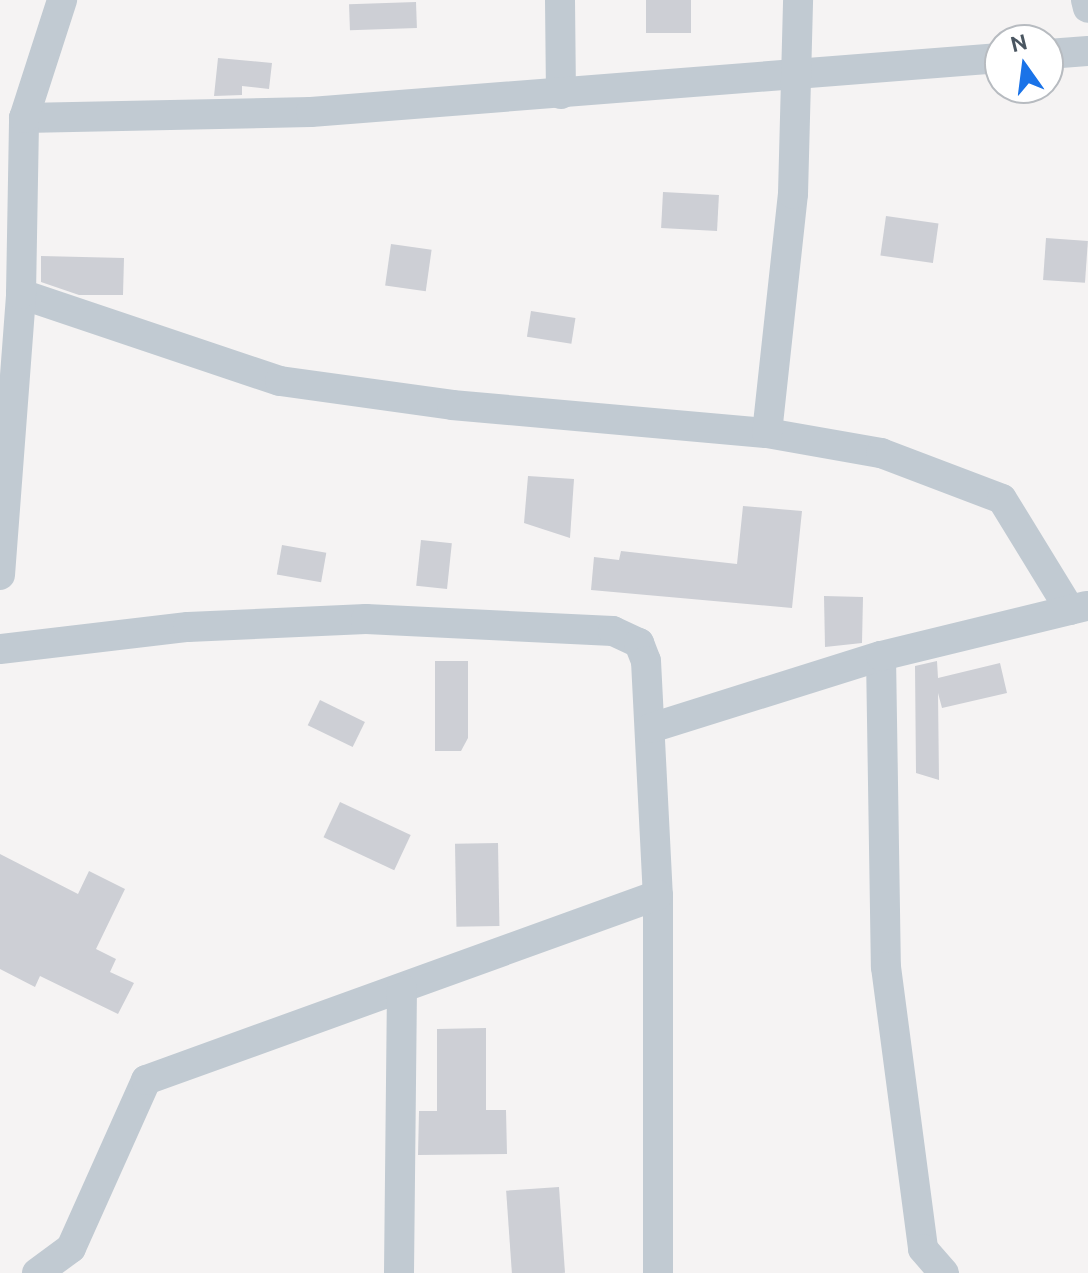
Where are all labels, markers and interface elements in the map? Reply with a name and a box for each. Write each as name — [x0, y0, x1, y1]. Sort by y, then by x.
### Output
north arrow — [984, 24, 1064, 104]
text: N — [1008, 28, 1030, 56]

